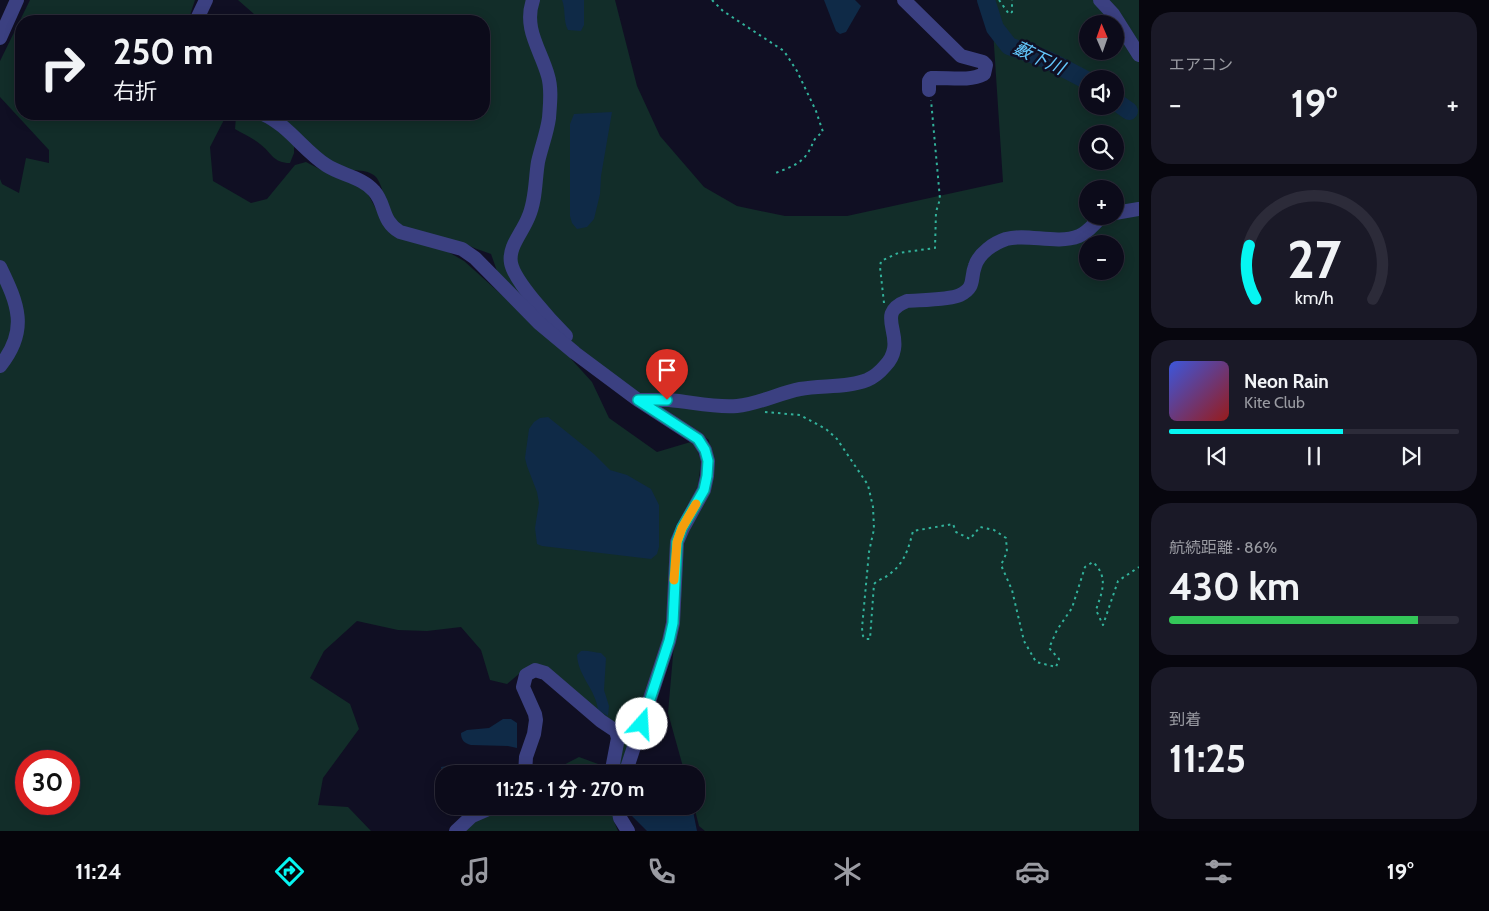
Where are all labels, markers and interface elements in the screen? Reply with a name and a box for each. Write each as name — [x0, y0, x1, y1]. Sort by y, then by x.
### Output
north arrow — [1079, 15, 1124, 60]
map controls — [1079, 15, 1124, 280]
text: 250 m — [113, 30, 213, 73]
icon: right — [30, 35, 95, 100]
water label: 藪下川 — [1010, 37, 1070, 80]
text: エアコン — [1169, 55, 1233, 74]
button: sound — [1079, 70, 1124, 115]
text: 右折 — [113, 78, 157, 105]
text: 19° — [1291, 80, 1337, 127]
text: − — [1169, 87, 1181, 121]
text: + — [1447, 87, 1459, 121]
button: search — [1079, 125, 1124, 170]
button: + — [1079, 180, 1124, 225]
text: 27 — [1287, 228, 1341, 291]
button: − — [1079, 235, 1124, 280]
text: km/h — [1294, 287, 1334, 308]
pin — [646, 349, 688, 400]
icon: arrive — [653, 356, 681, 384]
text: Neon Rain — [1244, 370, 1329, 393]
text: Kite Club — [1244, 393, 1305, 412]
icon: previous — [1203, 442, 1231, 470]
icon: pause — [1300, 442, 1328, 470]
icon: next — [1397, 442, 1425, 470]
text: 航続距離 · 86% — [1169, 538, 1277, 557]
text: 430 km — [1169, 563, 1300, 610]
position arrow — [615, 697, 667, 749]
text: 到着 — [1169, 710, 1201, 729]
text: 11:25 — [1169, 735, 1246, 782]
speed limit sign: 30 — [15, 750, 80, 815]
text: 11:25 · 1 分 · 270 m — [496, 778, 644, 801]
icon: directions — [272, 854, 307, 889]
icon: music — [458, 854, 493, 889]
icon: phone — [644, 854, 679, 889]
icon: climate — [830, 854, 865, 889]
icon: car — [1015, 854, 1050, 889]
icon: filters — [1201, 854, 1236, 889]
text: 11:24 — [75, 858, 122, 885]
text: 19° — [1387, 858, 1414, 885]

